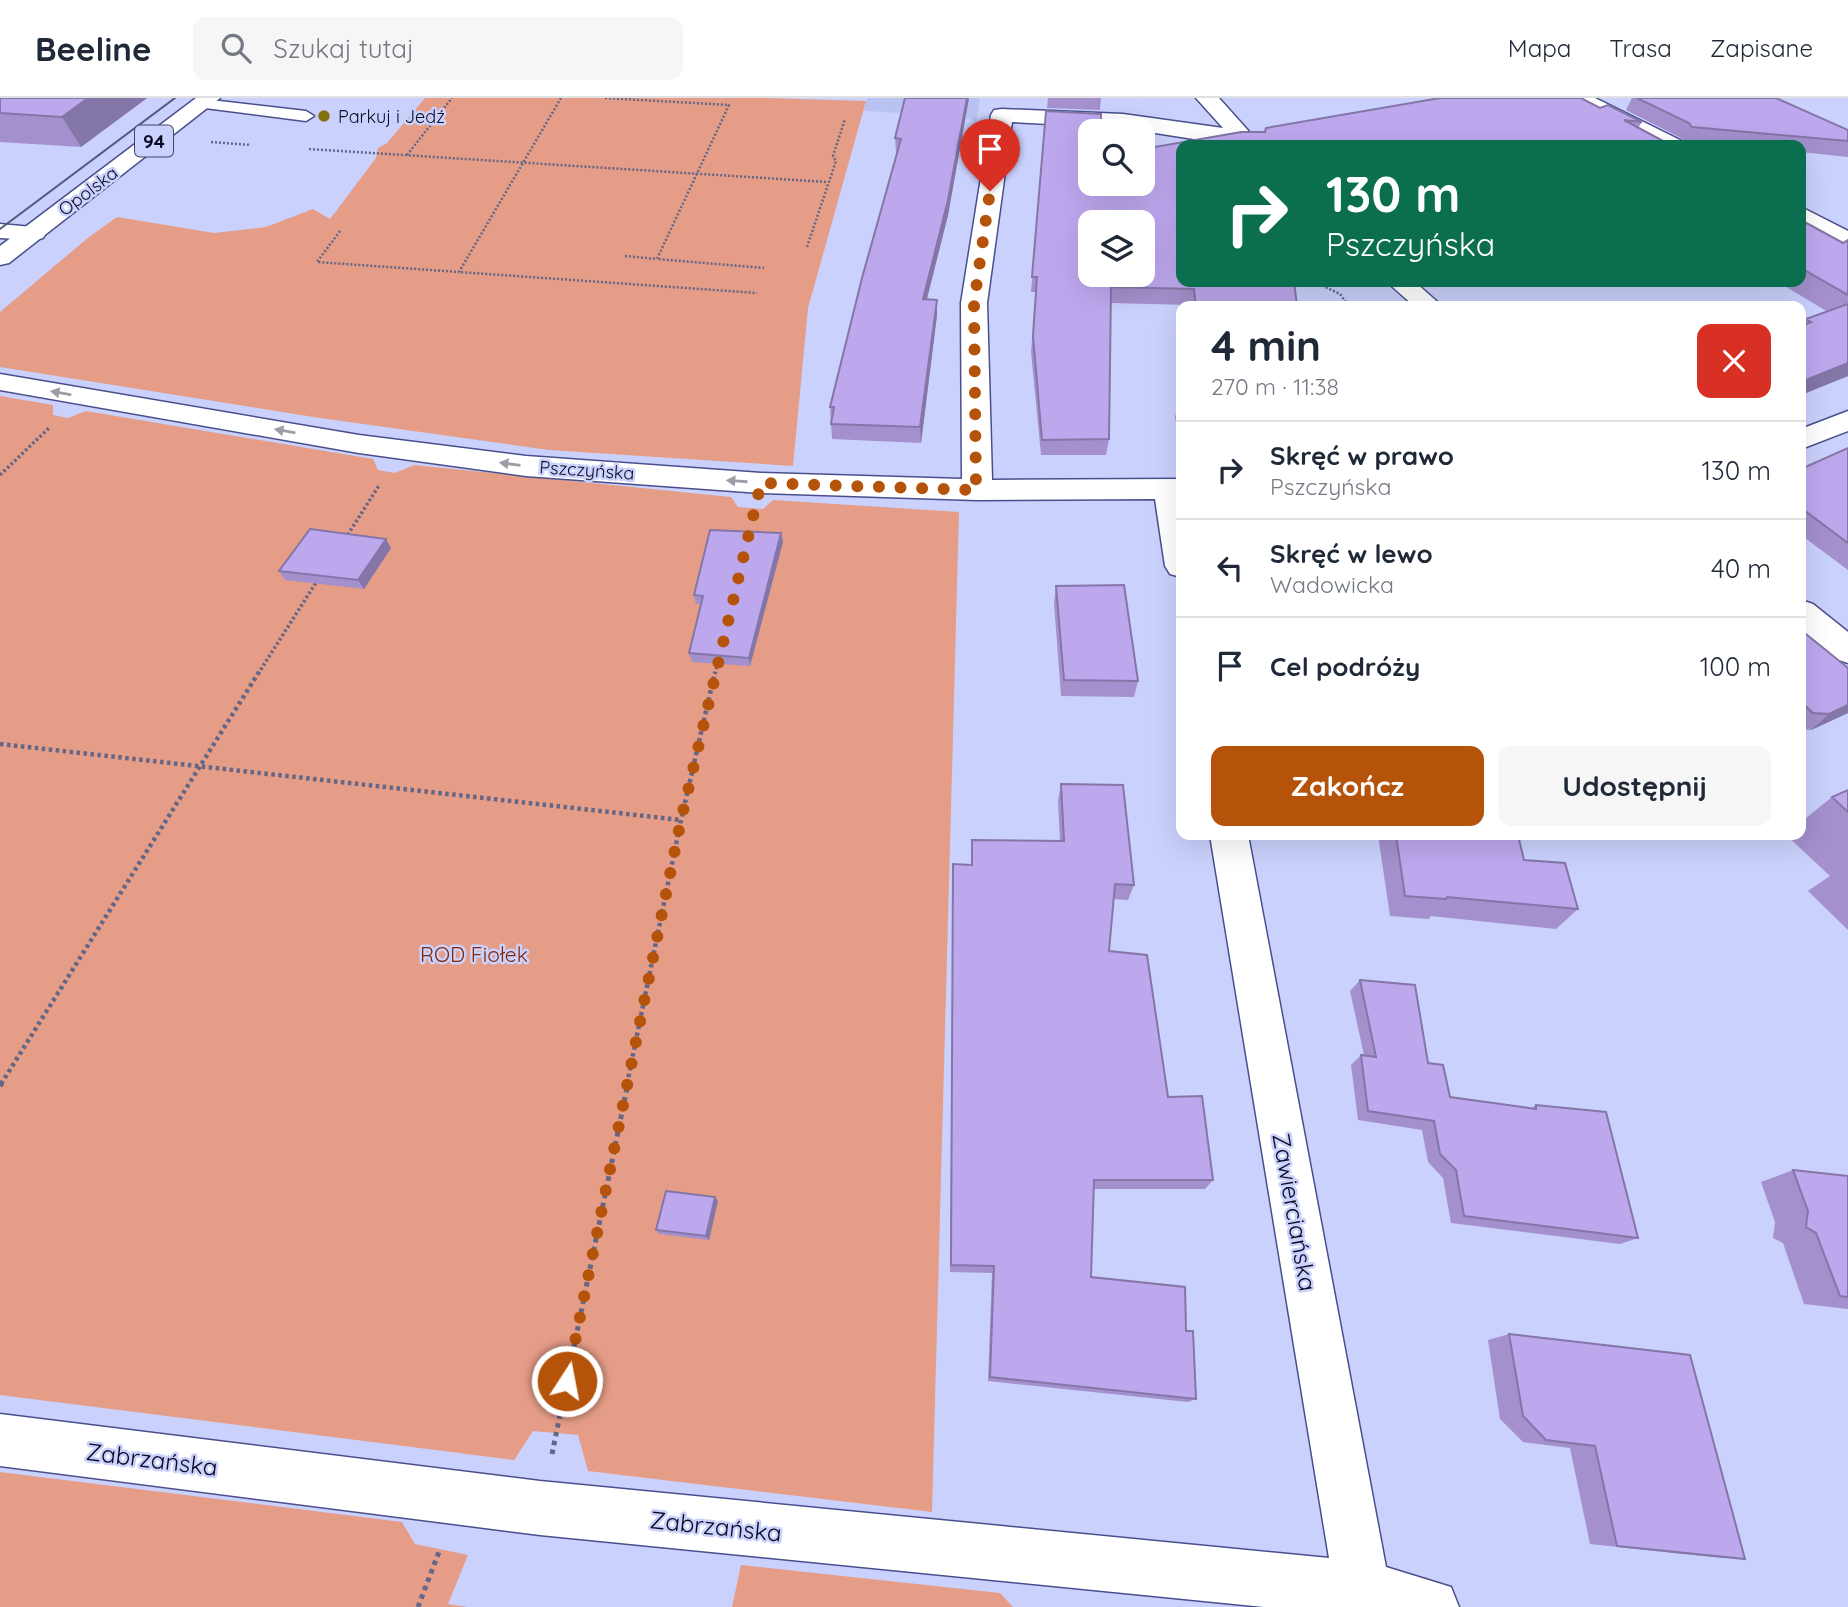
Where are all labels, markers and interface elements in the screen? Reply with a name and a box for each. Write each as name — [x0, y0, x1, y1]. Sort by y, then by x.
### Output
search box — [193, 17, 683, 80]
text: Beeline — [35, 28, 151, 69]
icon: search — [217, 29, 255, 67]
text: Szukaj tutaj — [273, 32, 414, 65]
text: Mapa — [1508, 33, 1571, 63]
text: Trasa — [1609, 33, 1672, 63]
text: Zapisane — [1710, 33, 1813, 63]
place label: Parkuj i Jedź — [338, 105, 445, 128]
marker: Parkuj i Jedź — [316, 108, 332, 124]
pin — [960, 119, 1020, 191]
map controls — [1078, 119, 1155, 287]
button: search — [1078, 119, 1155, 196]
road number: 94 — [135, 126, 173, 156]
icon: arrive — [971, 130, 1009, 168]
street label: Opolska — [54, 161, 122, 221]
text: 130 m — [1326, 163, 1460, 224]
icon: right — [1211, 168, 1302, 259]
button: layers — [1078, 210, 1155, 287]
text: Pszczyńska — [1326, 224, 1495, 264]
text: 4 min — [1211, 319, 1321, 372]
button: close — [1697, 324, 1771, 398]
text: 270 m · 11:38 — [1211, 372, 1339, 401]
one-way arrow — [50, 387, 72, 398]
one-way arrow — [274, 425, 296, 436]
text: Skręć w prawo — [1270, 439, 1454, 472]
icon: right — [1211, 451, 1249, 489]
text: 130 m — [1701, 454, 1771, 487]
street label: Pszczyńska — [539, 455, 635, 485]
one-way arrow — [499, 458, 521, 469]
text: Pszczyńska — [1270, 472, 1392, 501]
one-way arrow — [726, 475, 748, 486]
text: Skręć w lewo — [1270, 537, 1433, 570]
icon: left — [1211, 549, 1249, 587]
text: 40 m — [1711, 552, 1771, 585]
text: Wadowicka — [1270, 570, 1394, 599]
icon: arrive — [1211, 647, 1249, 685]
text: Cel podróży — [1270, 650, 1420, 683]
text: 100 m — [1700, 650, 1771, 683]
button: Zakończ — [1211, 746, 1484, 826]
button: Udostępnij — [1498, 746, 1771, 826]
park label: ROD Fiołek — [420, 941, 528, 967]
street label: Zawierciańska — [1266, 1131, 1324, 1293]
position arrow — [530, 1344, 604, 1418]
street label: Zabrzańska — [85, 1436, 219, 1482]
street label: Zabrzańska — [649, 1504, 783, 1548]

